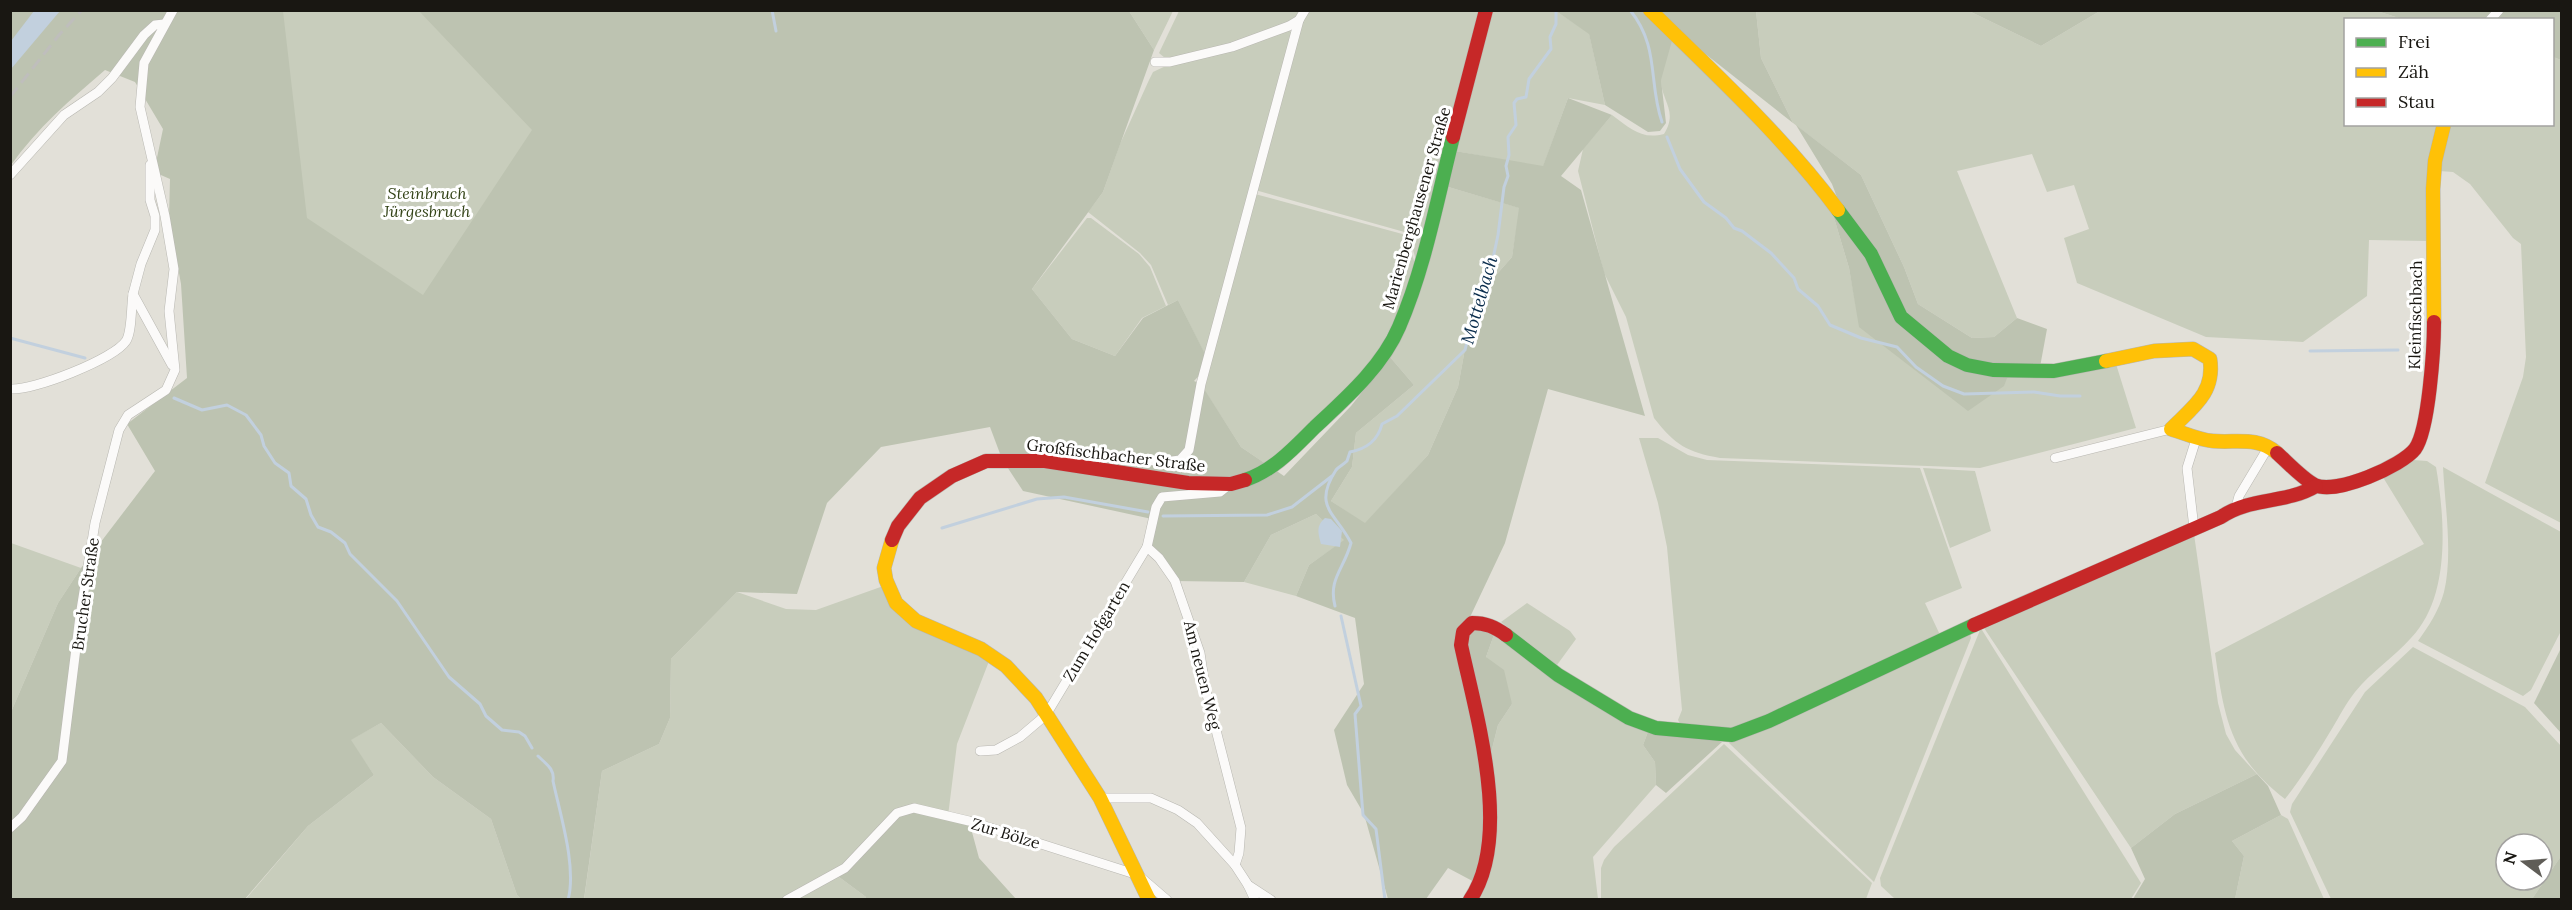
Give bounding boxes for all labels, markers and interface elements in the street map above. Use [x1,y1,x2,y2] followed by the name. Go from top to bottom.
[2344,18,2554,126] legend
[2398,30,2430,53] text: Frei
[2398,60,2429,83] text: Zäh
[2398,90,2435,113] text: Stau
[1378,104,1455,311] street label: Marienberghausener Straße
[382,183,471,221] park label: Steinbruch Jürgesbruch
[1456,253,1503,347] water label: Mottelbach
[2404,260,2426,370] street label: Kleinfischbach
[1025,434,1207,476] street label: Großfischbacher Straße
[67,536,103,652] street label: Brucher Straße
[1058,577,1134,685] street label: Zum Hofgarten
[1180,617,1227,733] street label: Am neuen Weg
[969,813,1043,853] street label: Zur Bölze
[2494,832,2554,892] north arrow
[2498,849,2521,867] text: N

